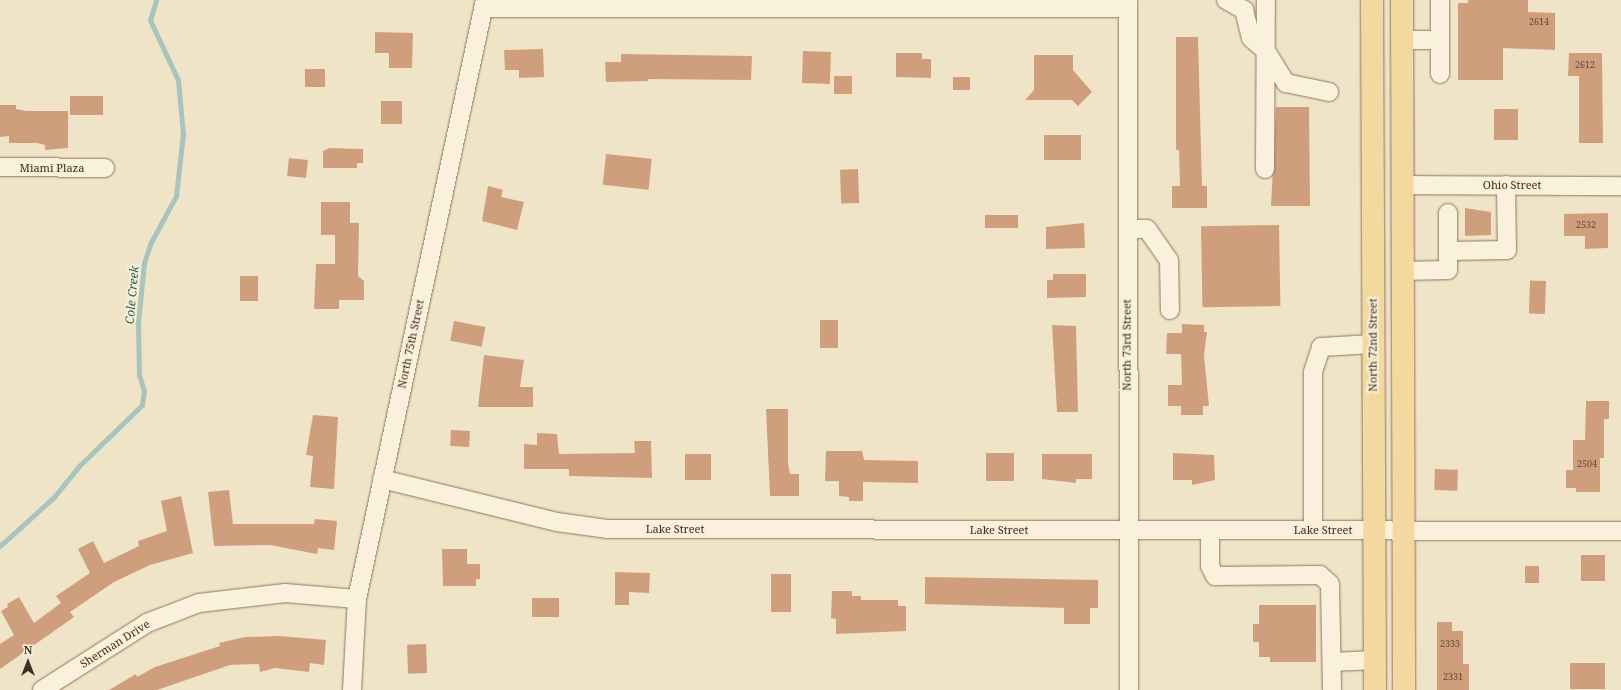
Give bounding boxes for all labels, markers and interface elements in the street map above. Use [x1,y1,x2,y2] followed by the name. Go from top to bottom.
[1529,17,1549,27] house number: 2614
[1575,60,1595,70] house number: 2612
[20,161,84,175] street label: Miami Plaza
[1483,178,1541,192] street label: Ohio Street
[1576,220,1596,230] house number: 2532
[122,265,142,325] water label: Cole Creek
[395,298,427,390] street label: North 75th Street
[1366,298,1380,392] street label: North 72nd Street
[1120,299,1134,391] street label: North 73rd Street
[1577,459,1597,469] house number: 2504
[646,522,704,536] street label: Lake Street
[970,523,1028,537] street label: Lake Street
[1294,523,1352,537] street label: Lake Street
[78,617,152,671] street label: Sherman Drive
[1440,639,1460,649] house number: 2333
[8,642,48,682] north arrow
[24,642,32,657] text: N
[1443,672,1463,682] house number: 2331

